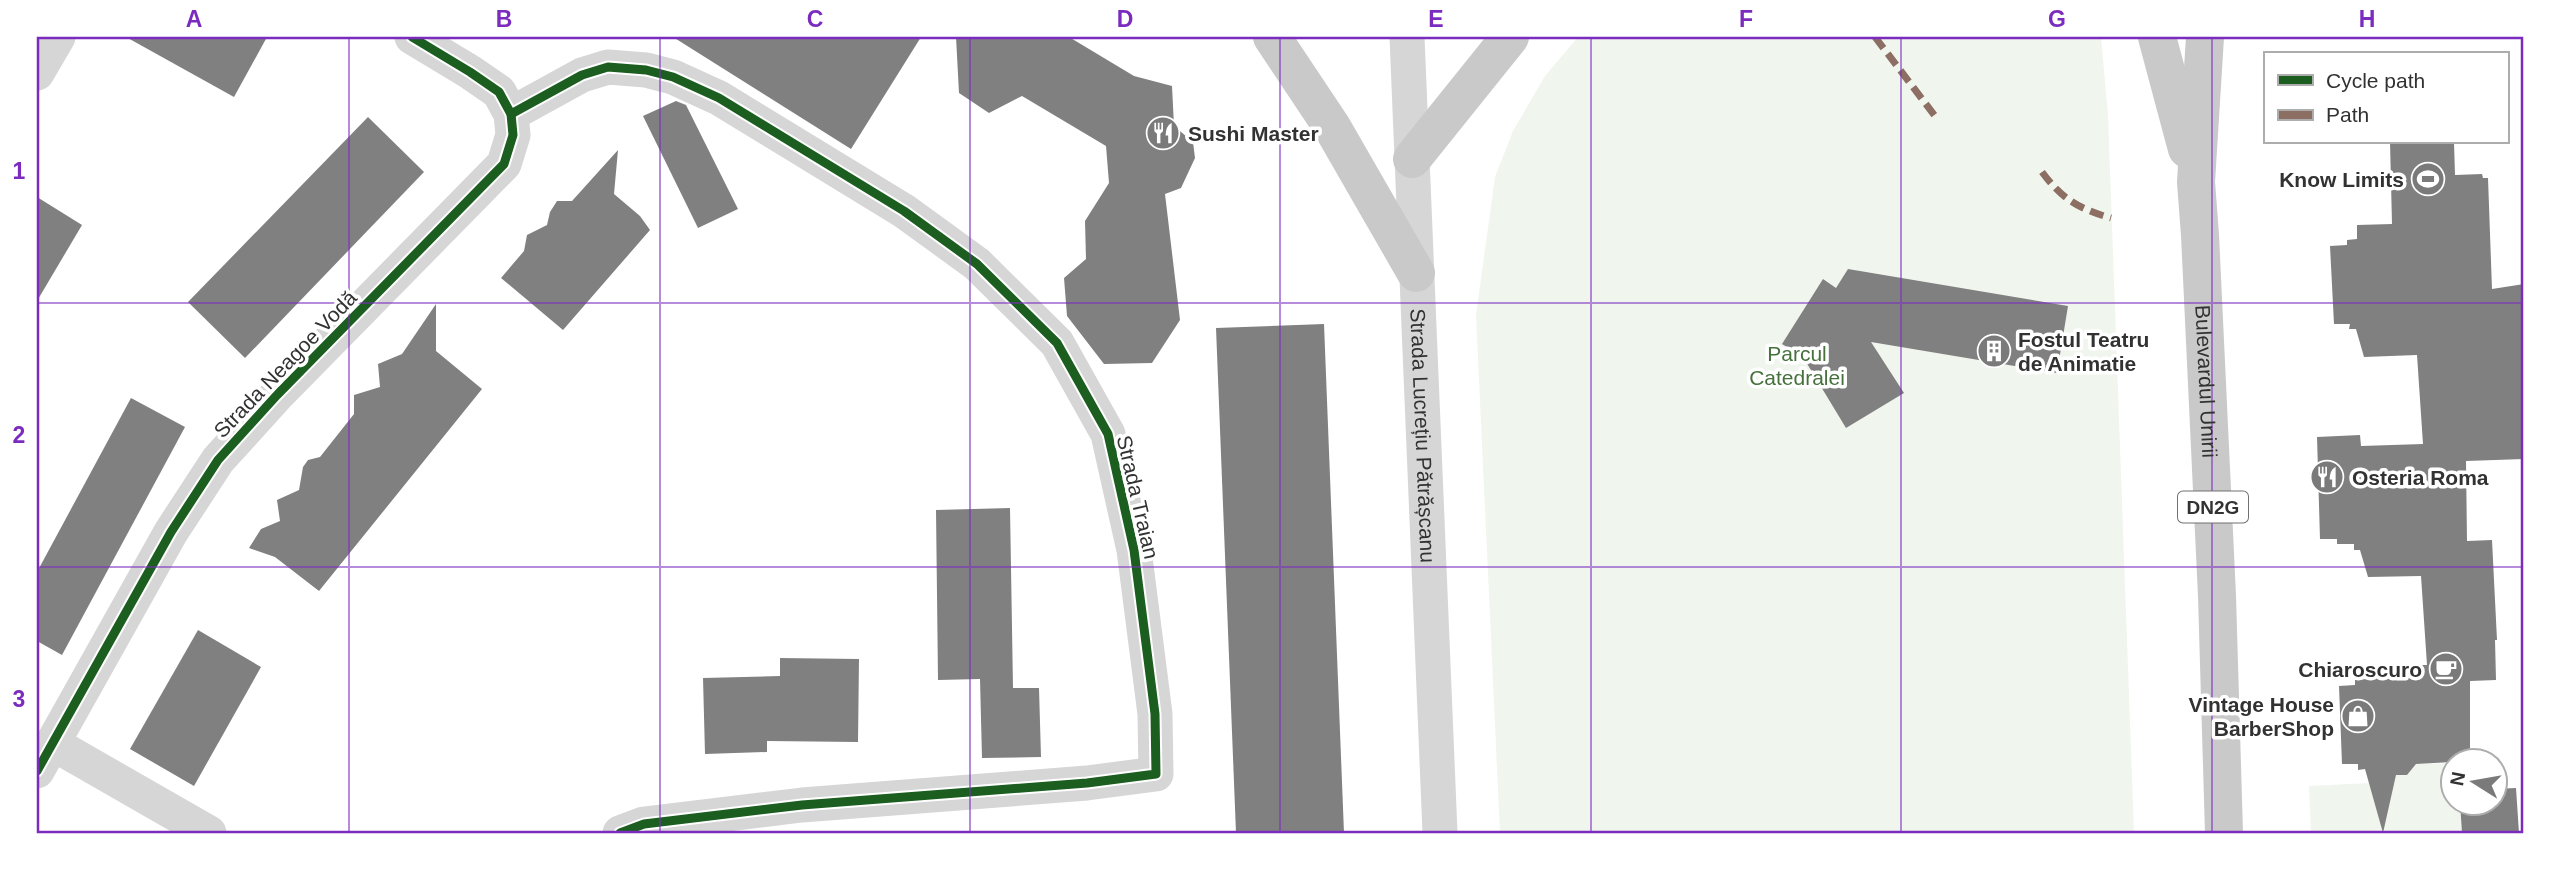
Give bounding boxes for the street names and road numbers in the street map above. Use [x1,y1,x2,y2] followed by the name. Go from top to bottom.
[209,286,361,442] street label: Strada Neagoe Vodă
[2192,304,2222,458] street label: Bulevardul Unirii
[1407,308,1440,563] street label: Strada Lucrețiu Pătrășcanu
[1113,433,1163,561] street label: Strada Traian
[2178,492,2248,522] road number: DN2G

